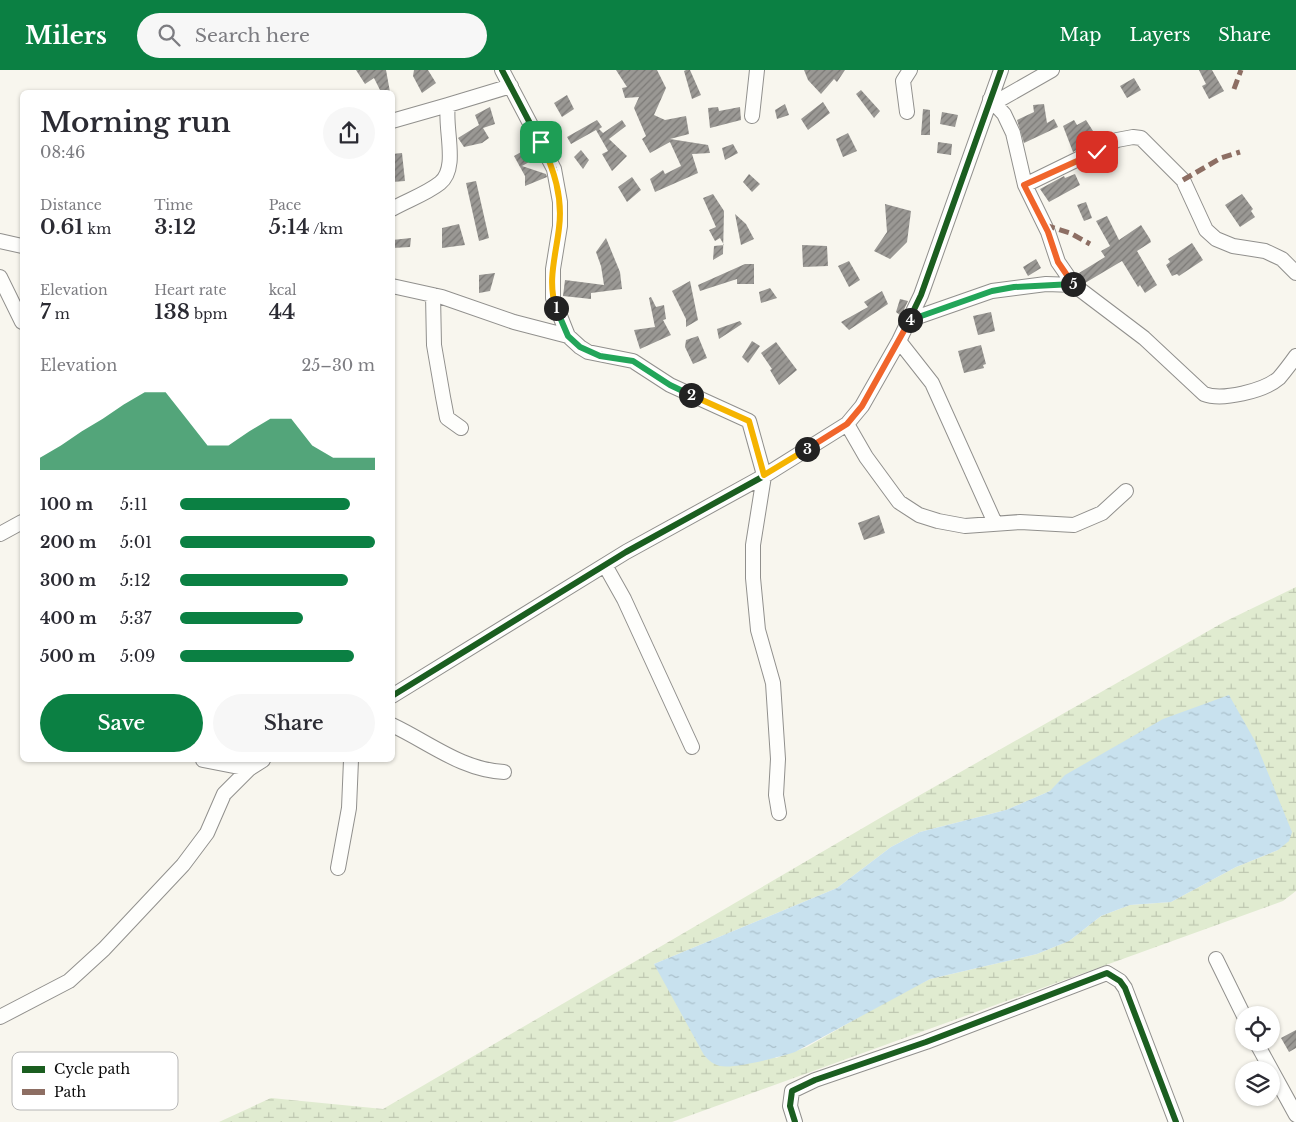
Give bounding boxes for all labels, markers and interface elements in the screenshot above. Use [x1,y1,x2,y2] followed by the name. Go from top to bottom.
[137,13,487,58] search box
[25,21,107,50] text: Milers
[155,21,183,49] icon: search
[195,24,310,47] text: Search here
[1060,24,1101,46] text: Map
[1129,24,1190,46] text: Layers
[1218,24,1271,46] text: Share
[40,105,231,140] text: Morning run
[323,107,375,159] button: share
[520,121,562,163] pin
[527,128,555,156] icon: arrive
[1076,131,1118,173] pin
[1083,138,1111,166] icon: check
[40,142,85,162] text: 08:46
[40,196,102,214] text: Distance
[154,196,193,214] text: Time
[269,196,301,214] text: Pace
[40,214,84,240] text: 0.61
[154,214,196,240] text: 3:12
[269,214,310,240] text: 5:14
[84,220,111,238] text: km
[310,220,343,238] text: /km
[1060,272,1086,296] pin: 5
[1069,275,1078,293] text: 5
[40,281,108,299] text: Elevation
[154,281,226,299] text: Heart rate
[269,281,297,299] text: kcal
[544,296,568,320] pin: 1
[40,299,51,325] text: 7
[154,299,190,325] text: 138
[269,299,296,325] text: 44
[553,299,560,317] text: 1
[51,305,70,323] text: m
[190,305,228,323] text: bpm
[898,308,922,332] pin: 4
[906,311,915,329] text: 4
[40,355,117,375] text: Elevation
[301,355,375,375] text: 25–30 m
[678,382,704,408] pin: 2
[687,386,696,404] text: 2
[794,436,820,462] pin: 3
[803,440,812,458] text: 3
[40,494,93,514] text: 100 m
[120,494,148,514] text: 5:11
[40,532,97,552] text: 200 m
[120,532,152,552] text: 5:01
[40,570,96,590] text: 300 m
[120,570,151,590] text: 5:12
[40,608,97,628] text: 400 m
[120,608,152,628] text: 5:37
[40,646,96,666] text: 500 m
[120,646,155,666] text: 5:09
[40,694,203,752] button: Save
[213,694,375,752] button: Share
[1235,1006,1280,1106] map controls
[1235,1006,1280,1051] button: locate
[12,1052,178,1110] legend
[54,1060,131,1078] text: Cycle path
[1235,1061,1280,1106] button: layers
[54,1083,86,1101] text: Path

